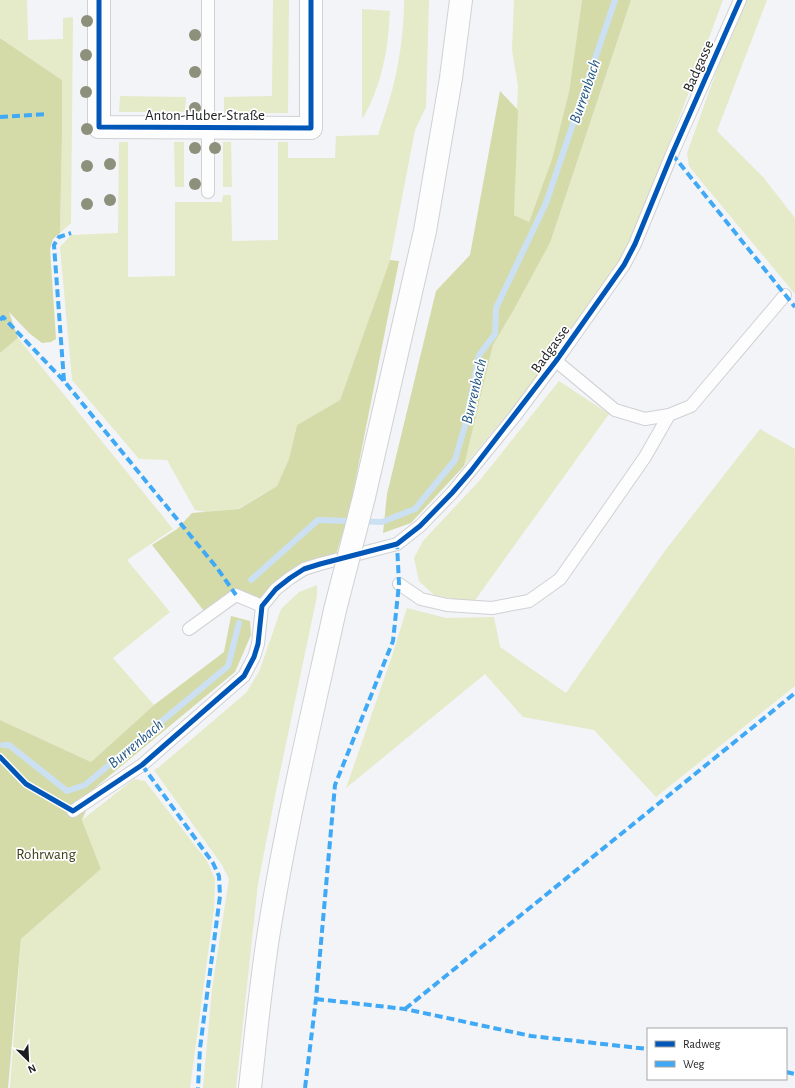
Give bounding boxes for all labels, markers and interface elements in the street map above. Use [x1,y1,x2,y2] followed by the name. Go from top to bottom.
[680,38,716,94] street label: Badgasse
[567,57,603,125] water label: Burrenbach
[145,108,265,123] street label: Anton-Huber-Straße
[528,323,573,376] street label: Badgasse
[459,357,489,425] water label: Burrenbach
[105,716,166,771] water label: Burrenbach
[16,847,76,862] park label: Rohrwang
[647,1028,787,1080] legend
[683,1038,720,1050] text: Radweg
[8,1040,48,1080] north arrow
[683,1058,705,1070] text: Weg
[26,1062,38,1075] text: N

